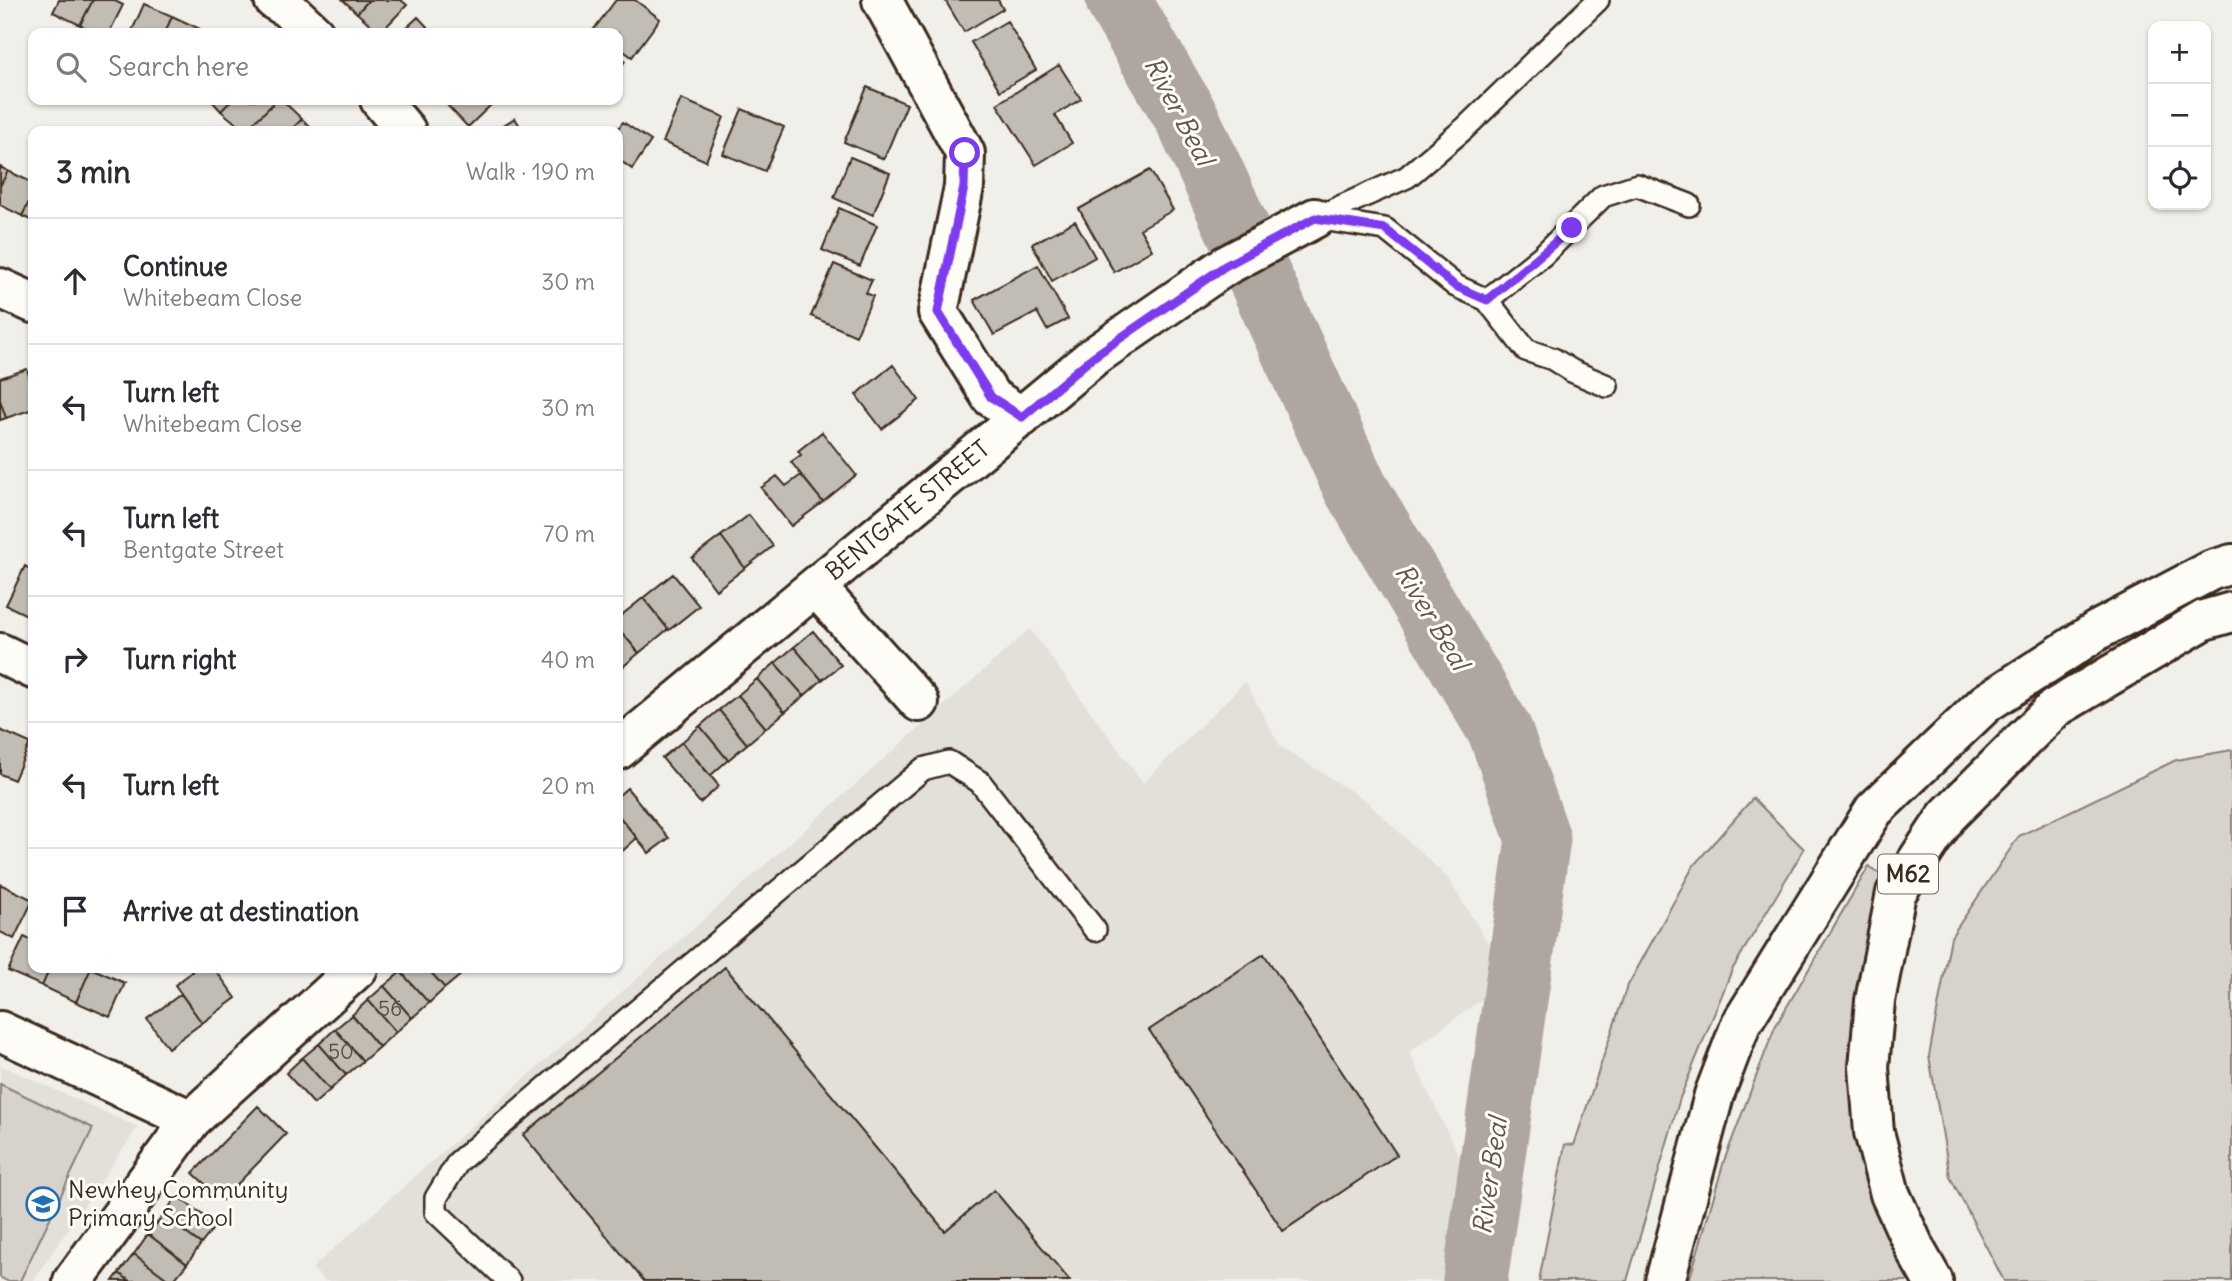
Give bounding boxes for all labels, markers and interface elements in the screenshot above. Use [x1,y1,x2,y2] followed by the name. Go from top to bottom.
[2148,21,2211,210] map controls
[2148,21,2211,84] button: +
[28,28,623,105] search box
[52,48,90,86] icon: search
[108,50,249,83] text: Search here
[1137,51,1223,173] water label: River Beal
[2148,84,2211,147] button: −
[949,137,980,168] route start
[2148,147,2211,210] button: locate
[56,153,131,191] text: 3 min
[466,157,595,186] text: Walk · 190 m
[1556,212,1587,243] route end
[123,250,228,283] text: Continue
[56,262,94,300] icon: ahead
[541,267,595,296] text: 30 m
[123,283,302,312] text: Whitebeam Close
[123,376,219,409] text: Turn left
[56,388,94,426] icon: left
[541,393,595,422] text: 30 m
[123,409,302,438] text: Whitebeam Close
[819,433,995,586] street label: BENTGATE STREET
[123,502,219,535] text: Turn left
[56,514,94,552] icon: left
[543,519,595,548] text: 70 m
[123,535,284,564] text: Bentgate Street
[1388,558,1478,678] water label: River Beal
[56,640,94,678] icon: right
[123,643,236,676] text: Turn right
[541,645,595,674] text: 40 m
[56,766,94,804] icon: left
[123,769,219,802] text: Turn left
[542,771,595,800] text: 20 m
[1878,854,1938,894] road number: M62
[56,892,94,930] icon: arrive
[123,895,359,928] text: Arrive at destination
[378,995,402,1022] house number: 56
[328,1038,354,1065] house number: 50
[1465,1112,1514,1236] water label: River Beal
[68,1174,288,1232] place label: Newhey Community Primary School
[24,1185,62,1223] school or university icon: Newhey Community Primary School

